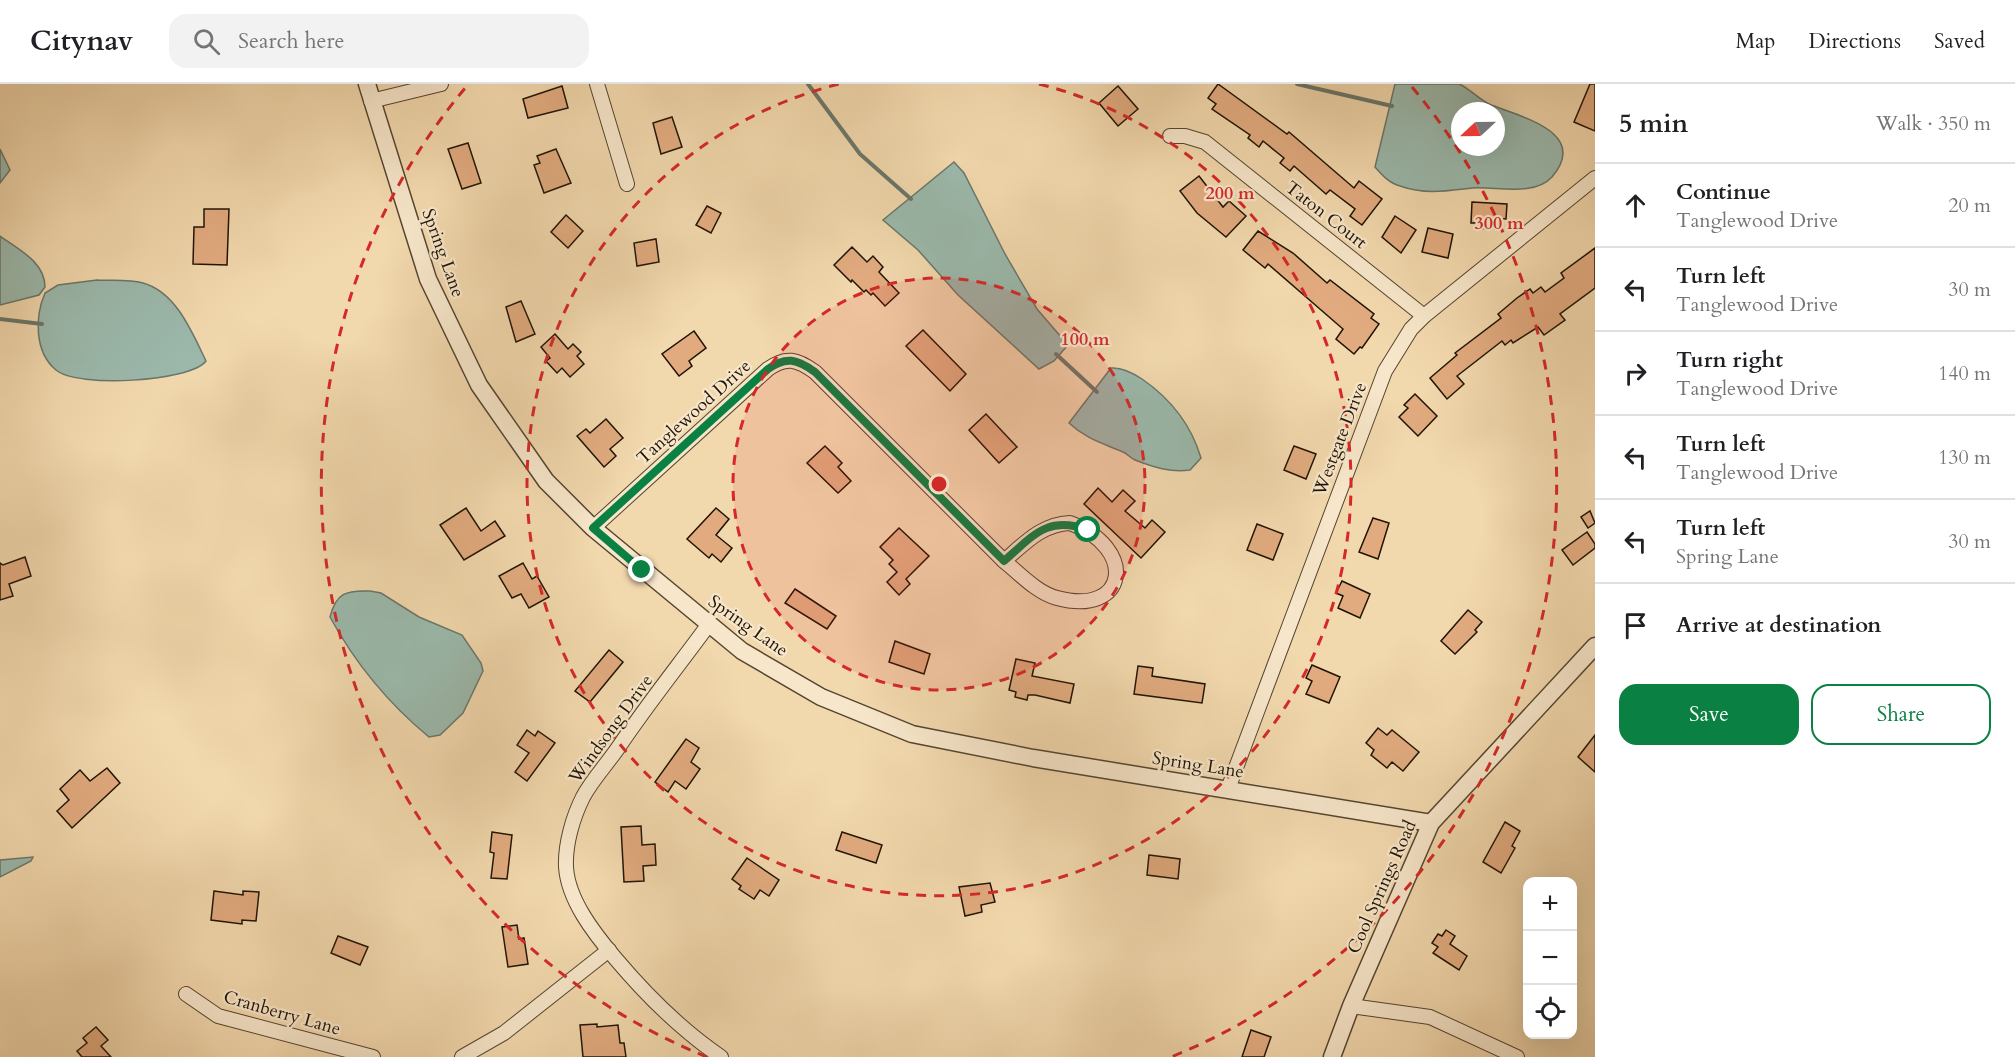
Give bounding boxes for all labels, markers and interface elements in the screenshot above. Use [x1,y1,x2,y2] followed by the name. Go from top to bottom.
[169,14,589,68] search box
[30,22,133,60] text: Citynav
[190,25,223,58] icon: search
[238,26,345,56] text: Search here
[1735,27,1775,56] text: Map
[1808,27,1901,56] text: Directions
[1934,27,1985,56] text: Saved
[1451,102,1505,156] north arrow
[1619,106,1688,141] text: 5 min
[1876,110,1991,137] text: Walk · 350 m
[1280,175,1372,255] street label: Taton Court
[1676,177,1771,207] text: Continue
[1205,181,1255,206] text: 200 m
[1619,189,1652,222] icon: ahead
[1948,192,1991,219] text: 20 m
[415,205,471,301] street label: Spring Lane
[1676,207,1838,234] text: Tanglewood Drive
[1474,211,1524,236] text: 300 m
[1676,261,1765,291] text: Turn left
[1619,273,1652,306] icon: left
[1948,276,1991,303] text: 30 m
[1676,291,1838,318] text: Tanglewood Drive
[1060,327,1110,352] text: 100 m
[1676,345,1783,375] text: Turn right
[631,354,757,470] street label: Tanglewood Drive
[1619,357,1652,390] icon: right
[1938,360,1991,387] text: 140 m
[1676,375,1838,402] text: Tanglewood Drive
[1306,379,1373,500] street label: Westgate Drive
[1676,429,1765,459] text: Turn left
[1619,441,1652,474] icon: left
[1938,444,1991,471] text: 130 m
[1676,459,1838,486] text: Tanglewood Drive
[929,474,949,494] centre of rings
[1676,513,1765,543] text: Turn left
[1074,516,1100,542] route start
[1619,525,1652,558] icon: left
[1948,528,1991,555] text: 30 m
[1676,543,1779,570] text: Spring Lane
[628,556,654,582] route end
[703,589,793,663] street label: Spring Lane
[1619,609,1652,642] icon: arrive
[1676,610,1881,640] text: Arrive at destination
[562,669,659,789] street label: Windsong Drive
[1619,684,1799,745] button: Save
[1811,684,1991,745] button: Share
[1150,745,1246,785] street label: Spring Lane
[1341,816,1423,958] street label: Cool Springs Road
[1523,877,1577,1039] map controls
[1523,877,1577,931] button: +
[1523,931,1577,985] button: −
[221,984,343,1042] street label: Cranberry Lane
[1523,985,1577,1039] button: locate

